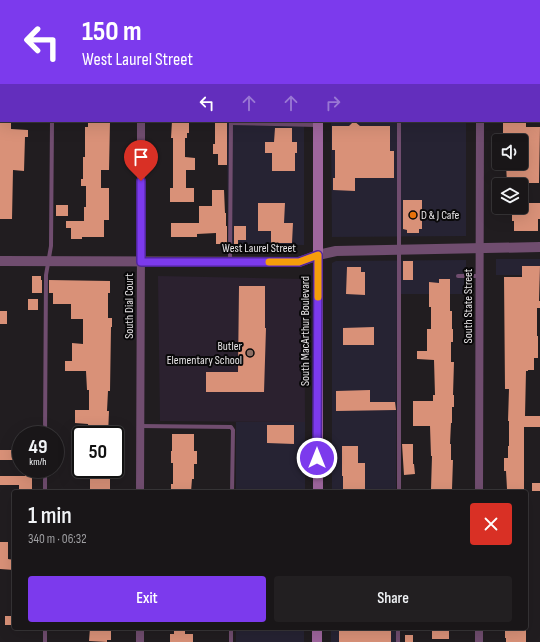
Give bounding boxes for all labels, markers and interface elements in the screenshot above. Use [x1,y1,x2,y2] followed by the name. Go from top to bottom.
[82,15,142,48] text: 150 m
[16,16,68,68] icon: left
[82,49,193,70] text: West Laurel Street
[196,92,218,114] icon: left
[238,92,260,114] icon: ahead
[280,92,302,114] icon: ahead
[322,92,344,114] icon: right
[492,134,528,214] map controls
[492,134,528,170] button: sound
[124,140,158,181] pin
[130,146,152,168] icon: arrive
[492,178,528,214] button: layers
[421,208,460,223] place label: D & J Cafe
[408,210,418,220] marker: D & J Cafe
[222,241,296,256] street label: West Laurel Street
[461,268,476,343] street label: South State Street
[122,273,137,339] street label: South Dial Court
[298,276,313,386] street label: South MacArthur Boulevard
[167,339,243,368] place label: Butler Elementary School
[245,348,255,358] marker: Butler Elementary School
[72,426,124,478] speed limit sign: 50
[29,435,47,459] text: 49
[296,437,338,479] position arrow
[29,456,47,468] text: km/h
[28,501,72,530] text: 1 min
[470,503,512,545] button: close
[28,531,87,547] text: 340 m · 06:32
[28,576,266,622] button: Exit
[274,576,512,622] button: Share

